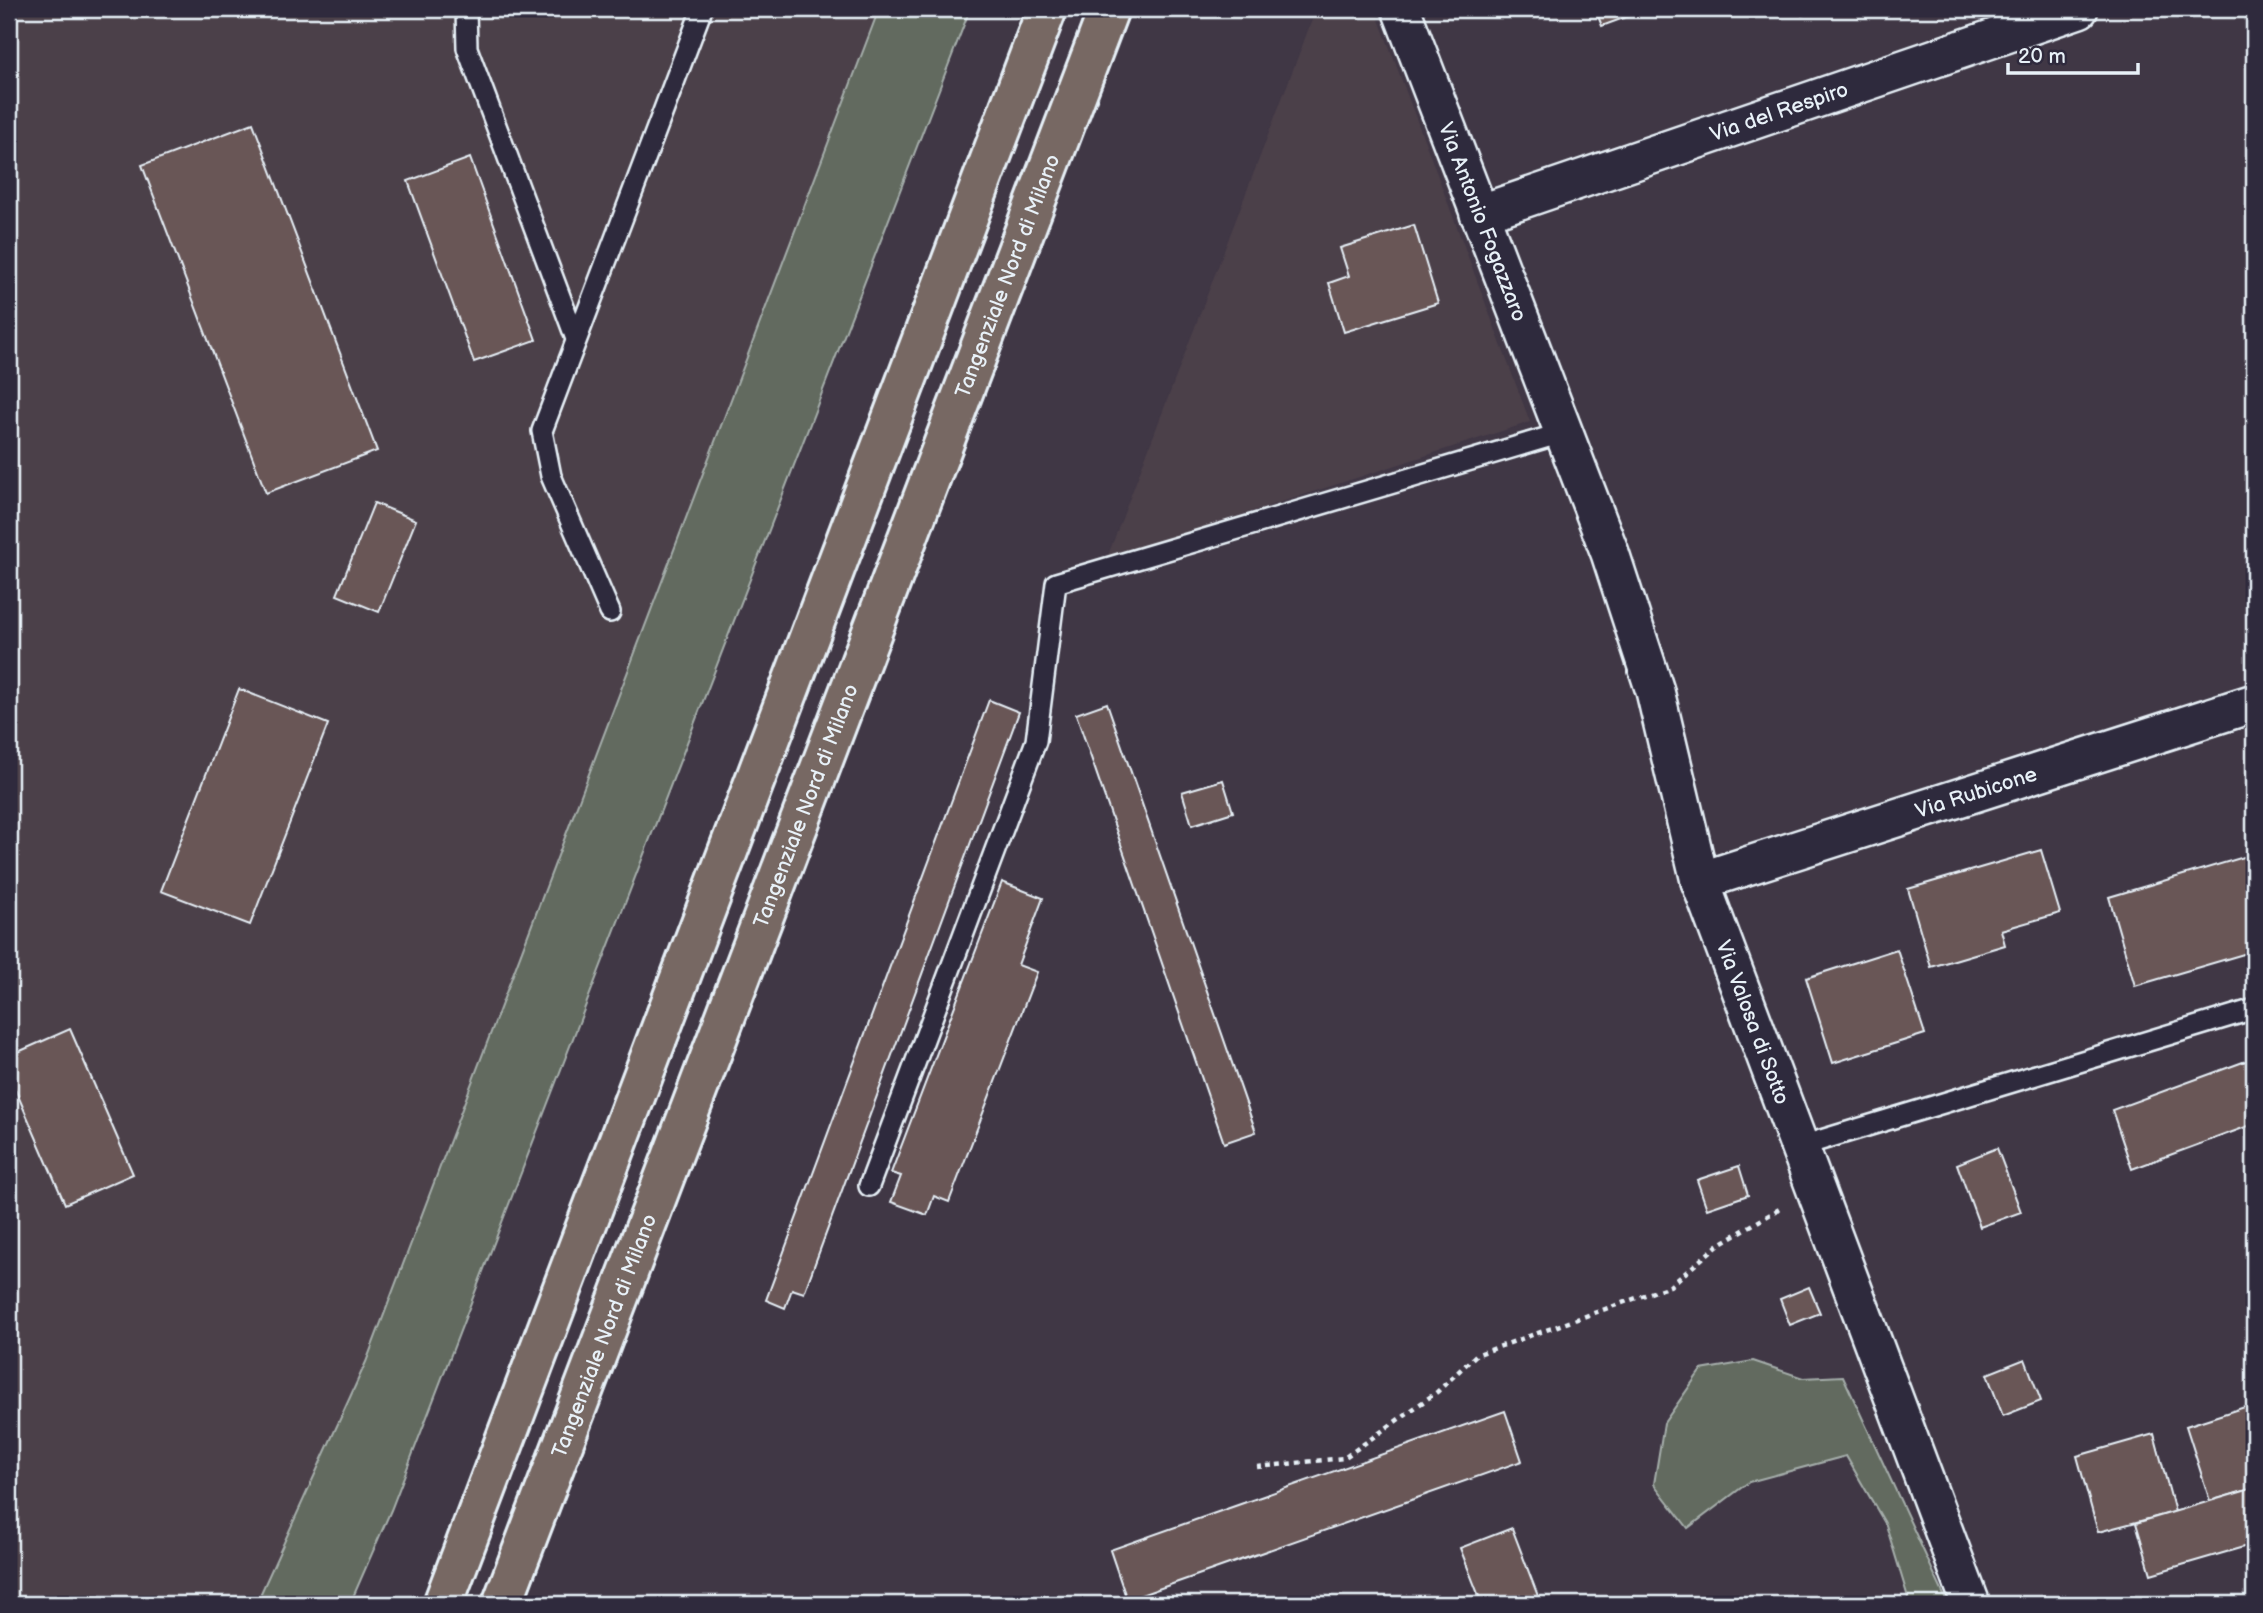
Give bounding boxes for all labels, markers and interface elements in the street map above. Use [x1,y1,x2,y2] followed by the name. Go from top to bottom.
[2008,32,2137,76] scale bar
[2018,44,2066,69] text: 20 m
[1707,77,1852,147] street label: Via del Respiro
[1433,119,1532,325] street label: Via Antonio Fogazzaro
[950,151,1066,401] street label: Tangenziale Nord di Milano
[749,681,864,931] street label: Tangenziale Nord di Milano
[1912,762,2040,824] street label: Via Rubicone
[1710,937,1795,1108] street label: Via Valosa di Sotto
[547,1211,662,1461] street label: Tangenziale Nord di Milano

